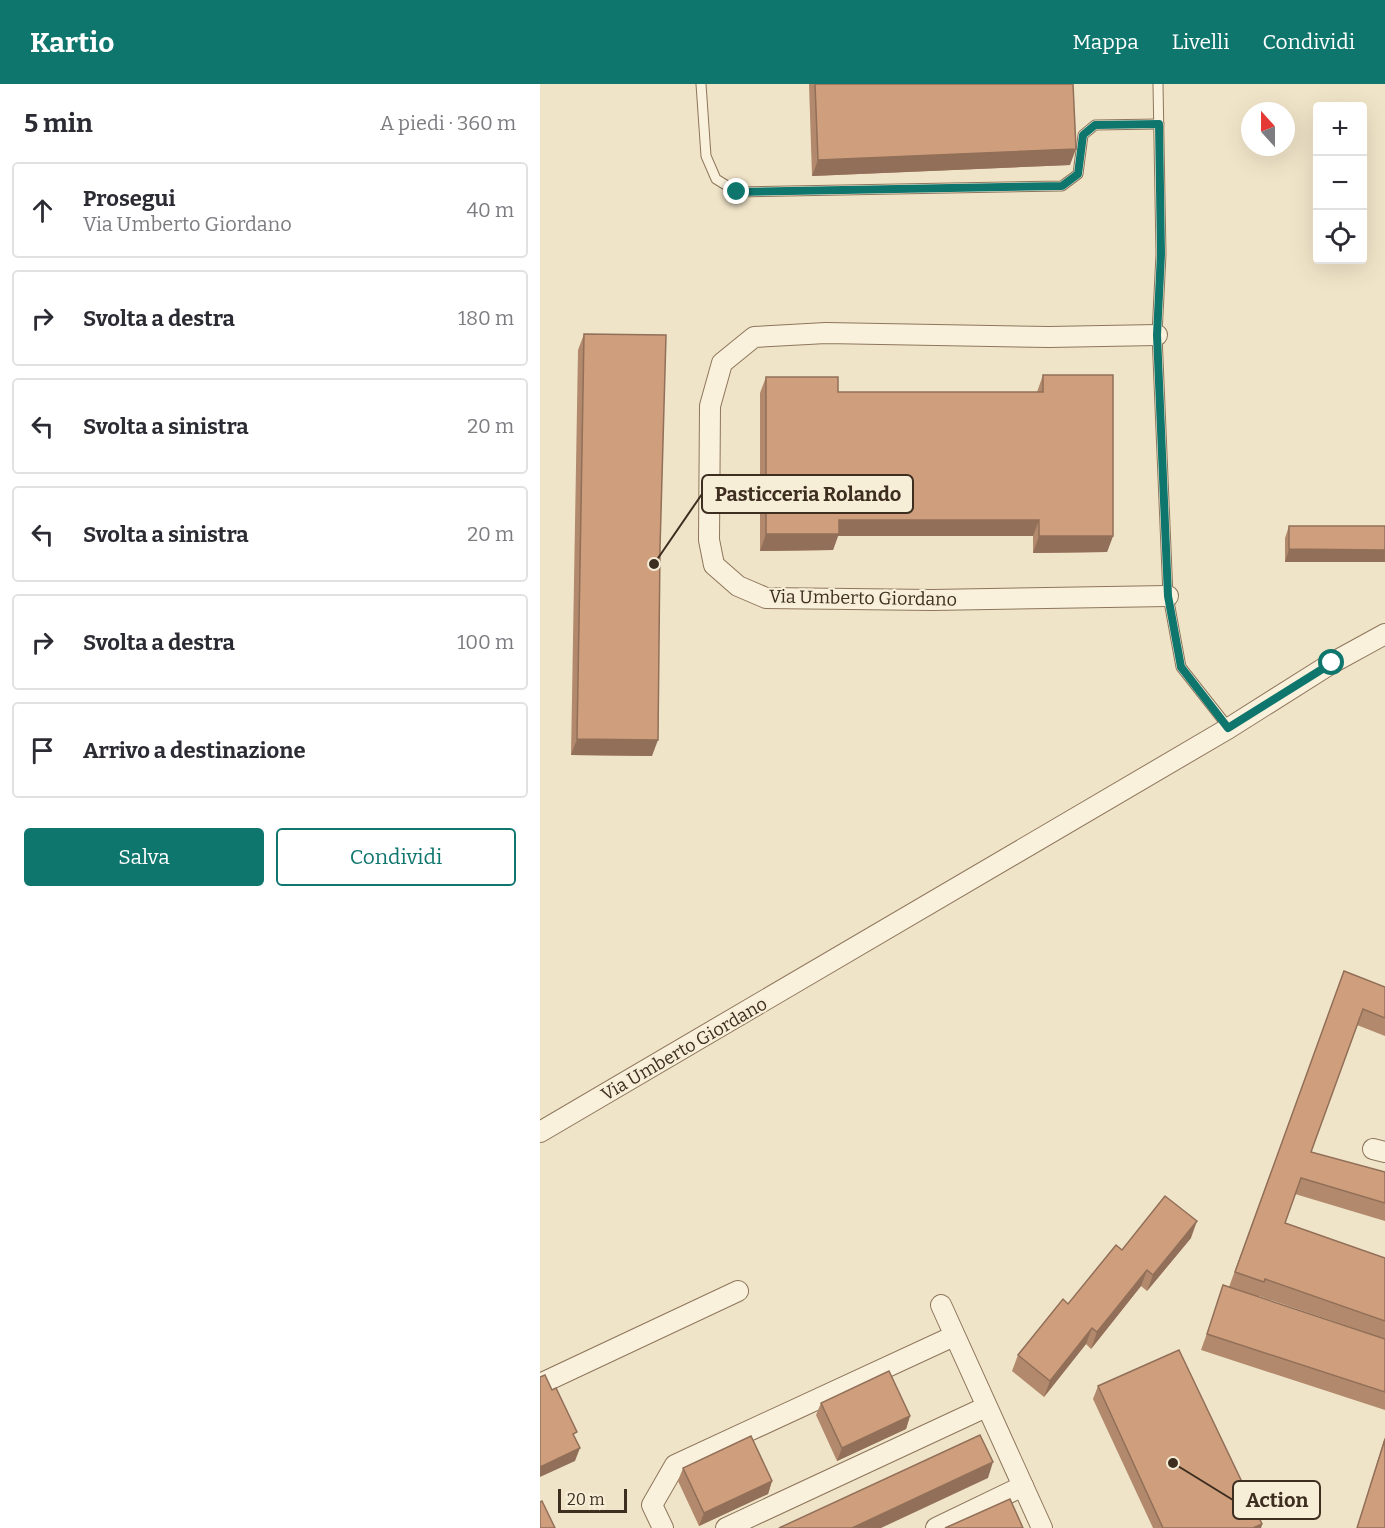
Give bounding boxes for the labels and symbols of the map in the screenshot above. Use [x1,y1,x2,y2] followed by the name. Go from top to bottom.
[1241,102,1295,156] north arrow
[723,178,749,204] route end
[702,475,913,513] callout: Pasticceria Rolando
[715,482,901,506] text: Pasticceria Rolando
[769,585,957,611] street label: Via Umberto Giordano
[1318,649,1344,675] route start
[597,992,771,1106] street label: Via Umberto Giordano
[1233,1481,1320,1519] callout: Action
[558,1486,627,1514] scale bar
[1246,1488,1308,1512] text: Action

